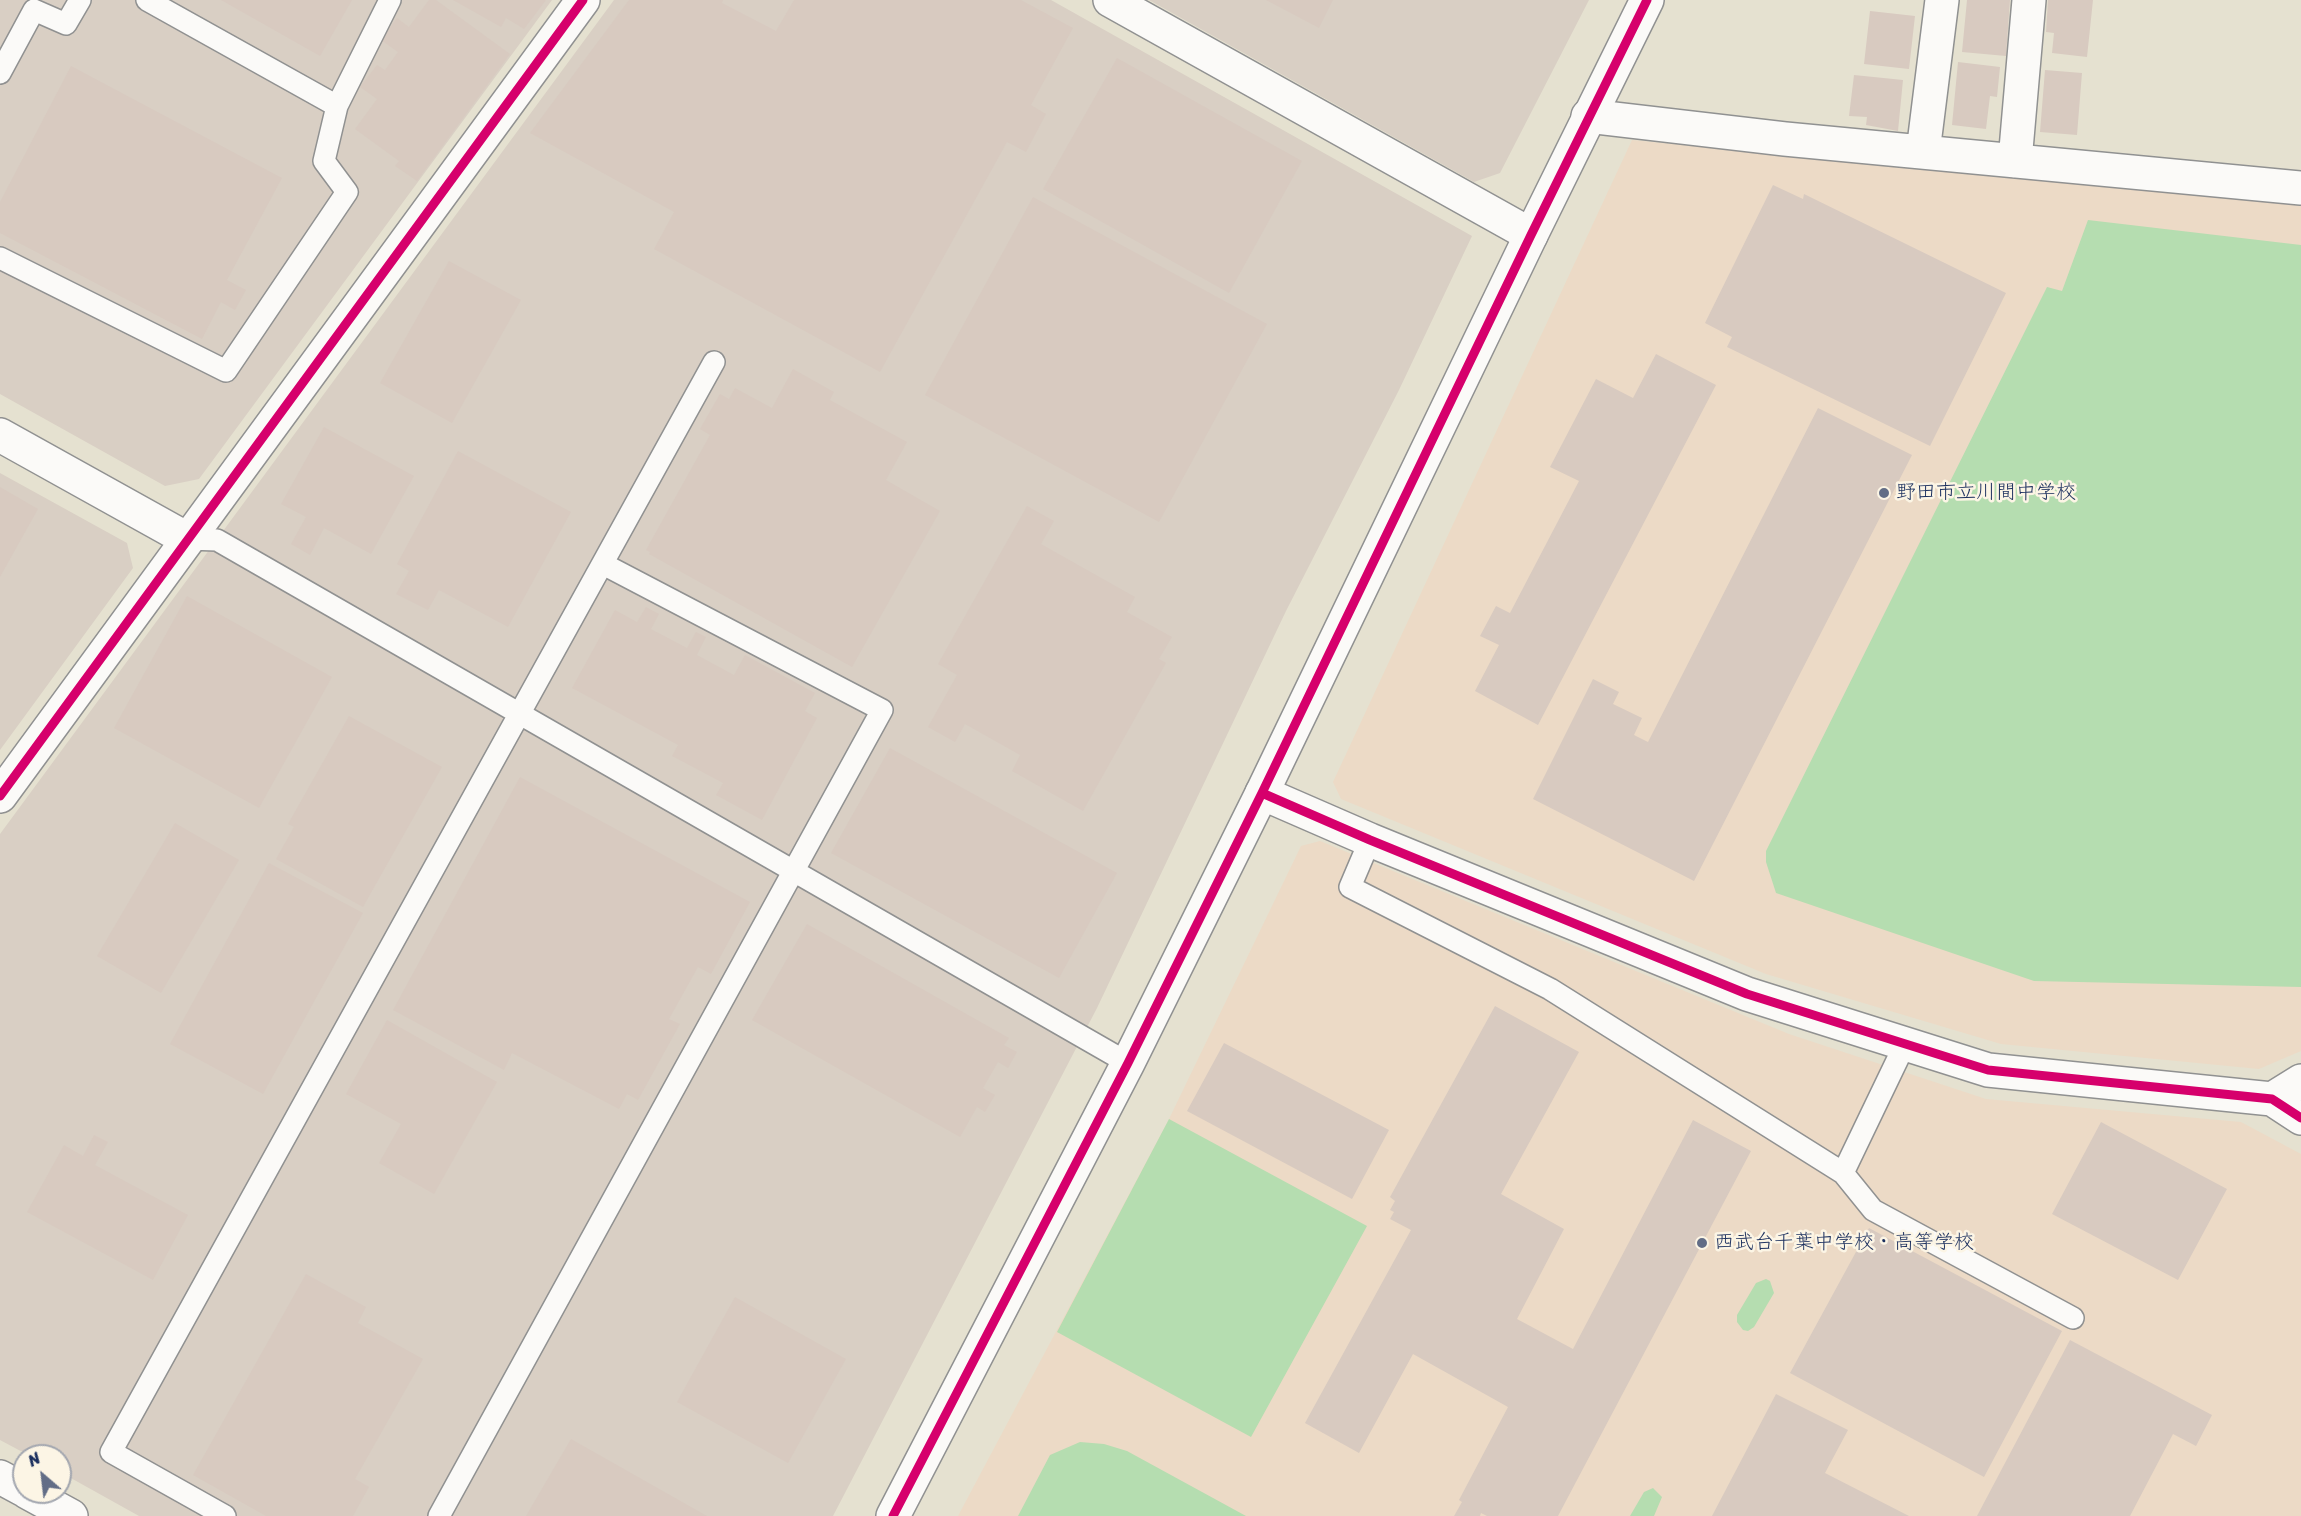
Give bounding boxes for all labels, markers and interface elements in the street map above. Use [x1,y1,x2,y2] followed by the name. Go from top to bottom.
[1896,481,2076,505] place label: 野田市立川間中学校
[1877,486,1891,500] marker: 野田市立川間中学校
[1714,1231,1974,1255] place label: 西武台千葉中学校・高等学校
[1695,1236,1709,1250] marker: 西武台千葉中学校・高等学校
[12,1444,72,1504] north arrow
[23,1444,46,1475] text: N

